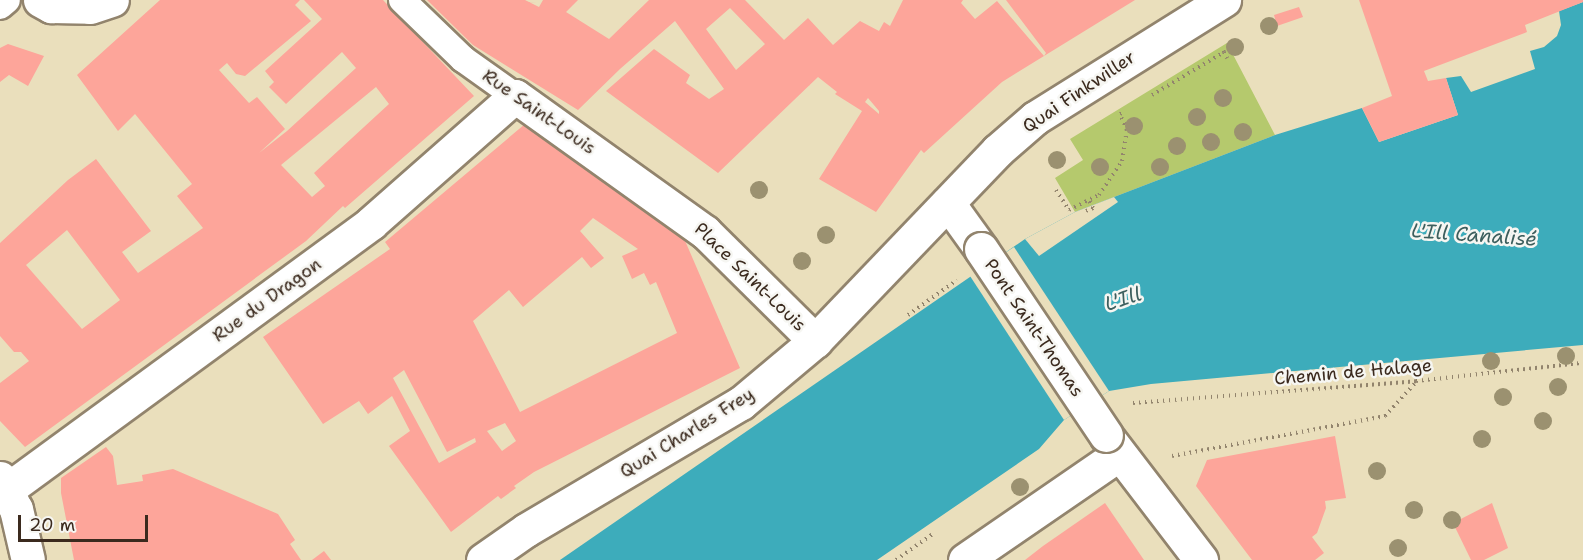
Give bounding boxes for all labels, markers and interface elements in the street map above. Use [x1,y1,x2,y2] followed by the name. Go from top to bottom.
[1019,46,1139,138] street label: Quai Finkwiller
[478,65,600,159] street label: Rue Saint-Louis
[690,218,810,336] street label: Place Saint-Louis
[1410,219,1538,251] water label: L'Ill Canalisé
[208,253,326,347] street label: Rue du Dragon
[980,255,1088,401] street label: Pont Saint-Thomas
[1102,282,1144,316] water label: L'Ill
[1273,354,1433,390] street label: Chemin de Halage
[616,383,758,483] street label: Quai Charles Frey
[21,503,152,541] scale bar
[29,513,75,537] text: 20 m

